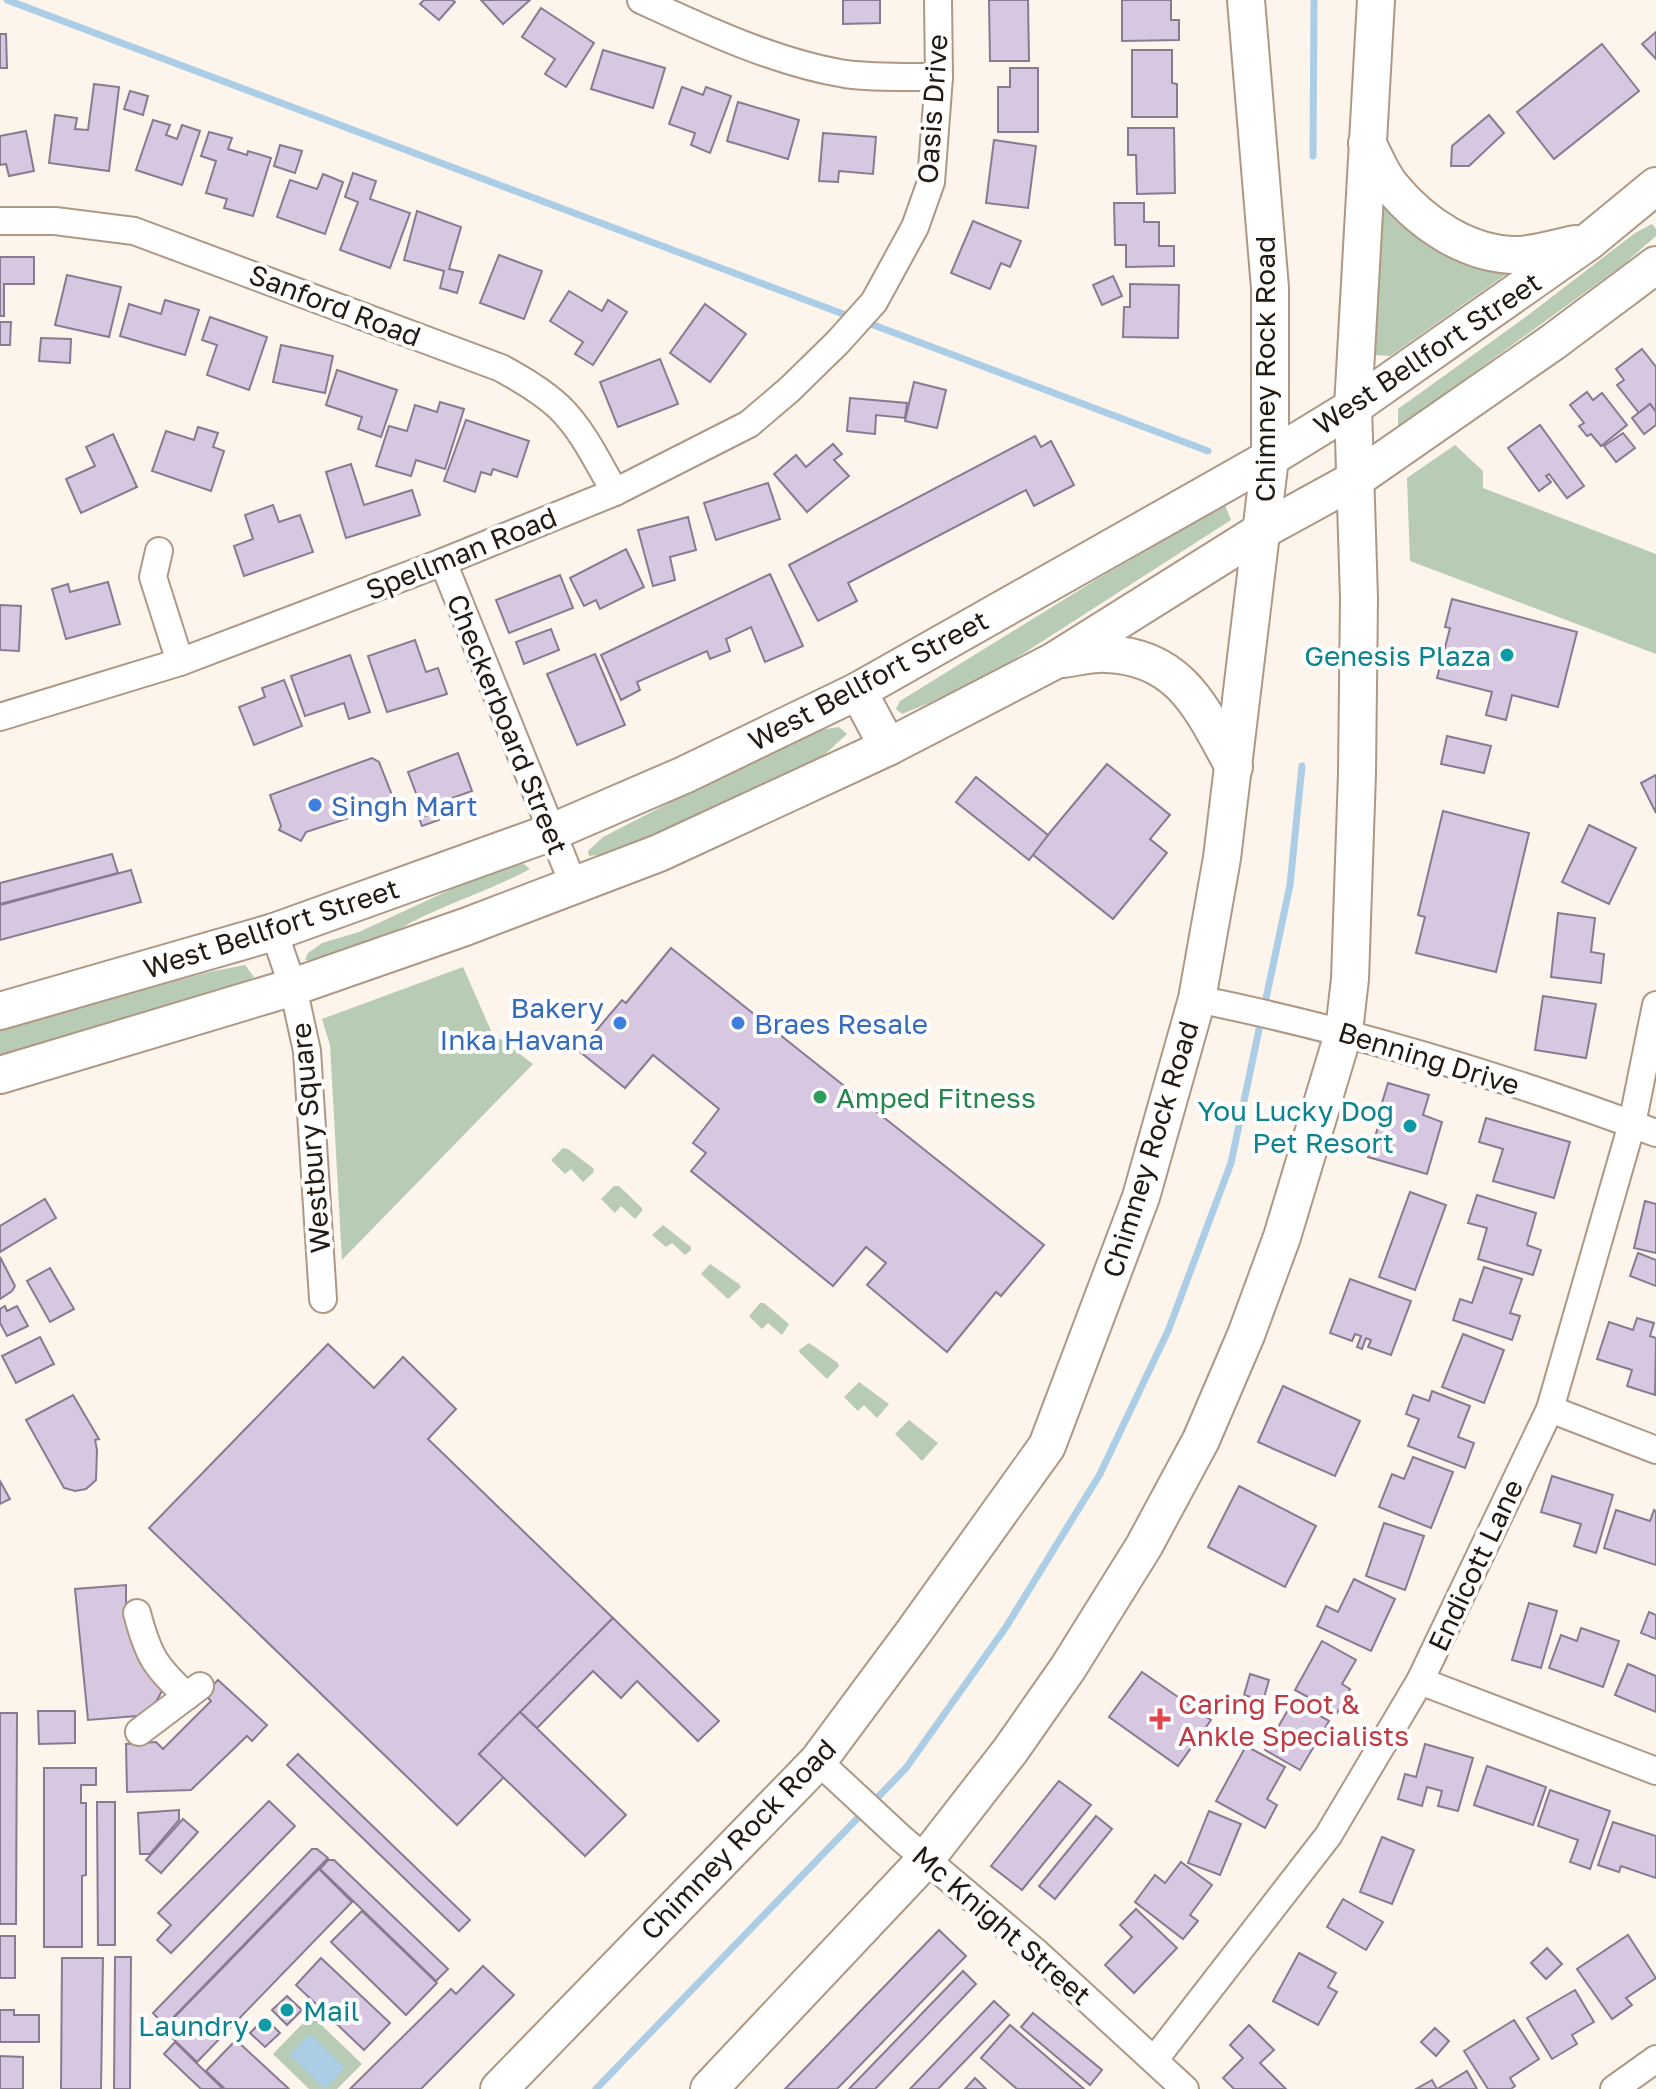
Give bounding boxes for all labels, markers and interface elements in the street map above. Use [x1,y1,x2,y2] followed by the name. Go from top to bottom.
[910,33,954,185] street label: Oasis Drive
[1248,236,1281,502] street label: Chimney Rock Road
[245,257,425,353] street label: Sanford Road
[1307,265,1547,441] street label: West Bellfort Street
[361,500,561,606] street label: Spellman Road
[441,589,575,859] street label: Checkerboard Street
[743,603,993,757] street label: West Bellfort Street
[1304,639,1491,672] place label: Genesis Plaza
[1498,646,1516,664] marker: Genesis Plaza
[331,789,478,822] place label: Singh Mart
[306,796,324,814] marker: Singh Mart
[139,871,403,985] street label: West Bellfort Street
[439,991,604,1056] place label: Bakery Inka Havana
[754,1007,928,1040] place label: Braes Resale
[611,1014,629,1032] marker: Bakery Inka Havana
[729,1014,747,1032] marker: Braes Resale
[1334,1015,1524,1101] street label: Benning Drive
[1095,1017,1205,1281] street label: Chimney Rock Road
[283,1021,337,1255] street label: Westbury Square
[836,1081,1036,1114] place label: Amped Fitness
[811,1088,829,1106] marker: Amped Fitness
[1198,1094,1394,1159] place label: You Lucky Dog Pet Resort
[1401,1117,1419,1135] marker: You Lucky Dog Pet Resort
[1421,1474,1529,1656] street label: Endicott Lane
[1178,1687,1409,1752] place label: Caring Foot & Ankle Specialists
[1149,1708,1171,1730] marker: Caring Foot & Ankle Specialists
[634,1732,842,1946] street label: Chimney Rock Road
[906,1839,1098,2011] street label: Mc Knight Street
[303,1994,359,2027] place label: Mail
[278,2001,296,2019] marker: Mail
[138,2009,249,2042] place label: Laundry
[256,2016,274,2034] marker: Laundry

